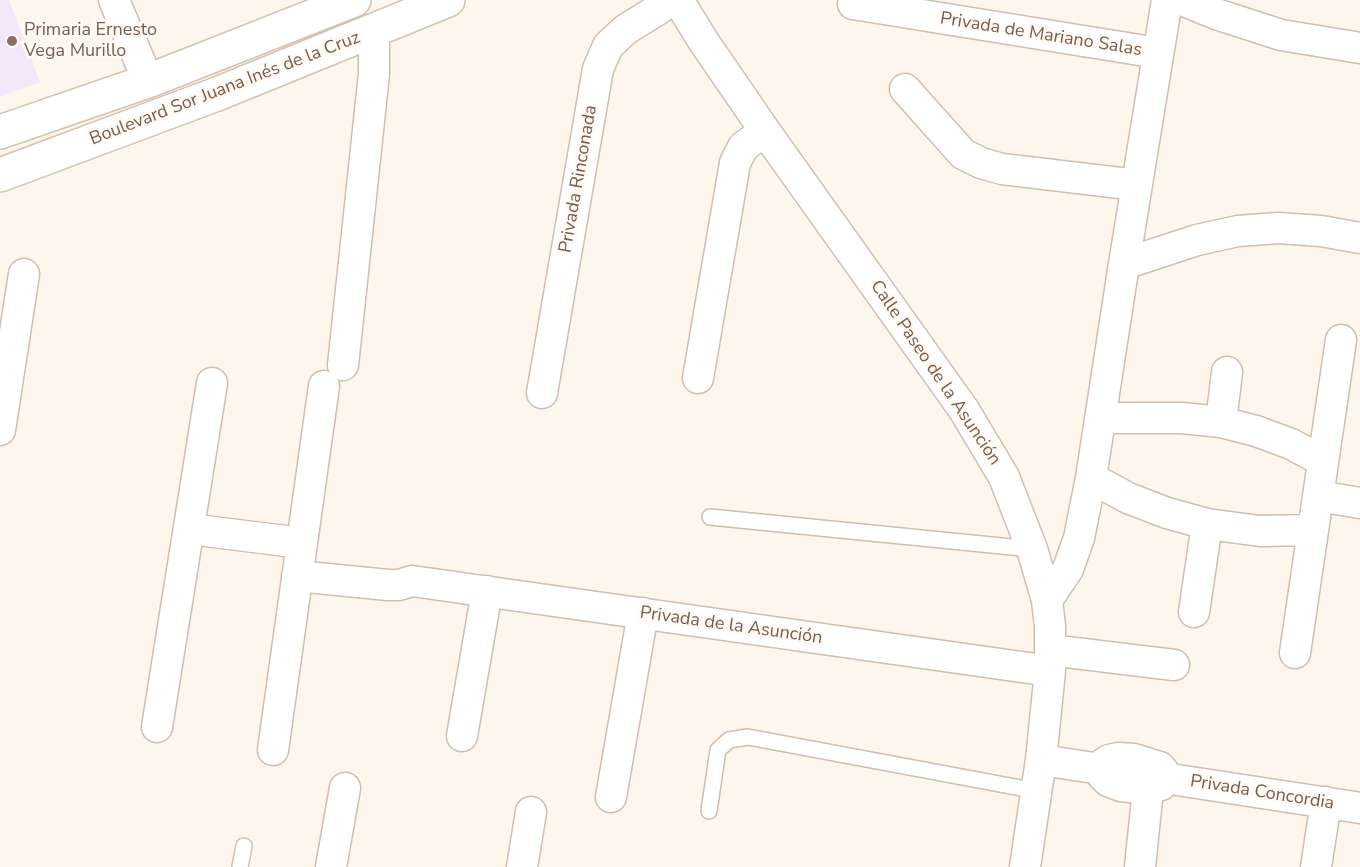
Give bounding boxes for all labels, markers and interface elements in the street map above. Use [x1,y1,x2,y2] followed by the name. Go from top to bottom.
[939,8,1143,62] street label: Privada de Mariano Salas
[24,20,157,63] place label: Primaria Ernesto Vega Murillo
[87,27,363,151] street label: Boulevard Sor Juana Inés de la Cruz
[5,34,19,48] marker: Primaria Ernesto Vega Murillo
[555,103,603,255] street label: Privada Rinconada
[865,276,1005,470] street label: Calle Paseo de la Asunción
[638,602,824,650] street label: Privada de la Asunción
[1188,771,1336,815] street label: Privada Concordia

